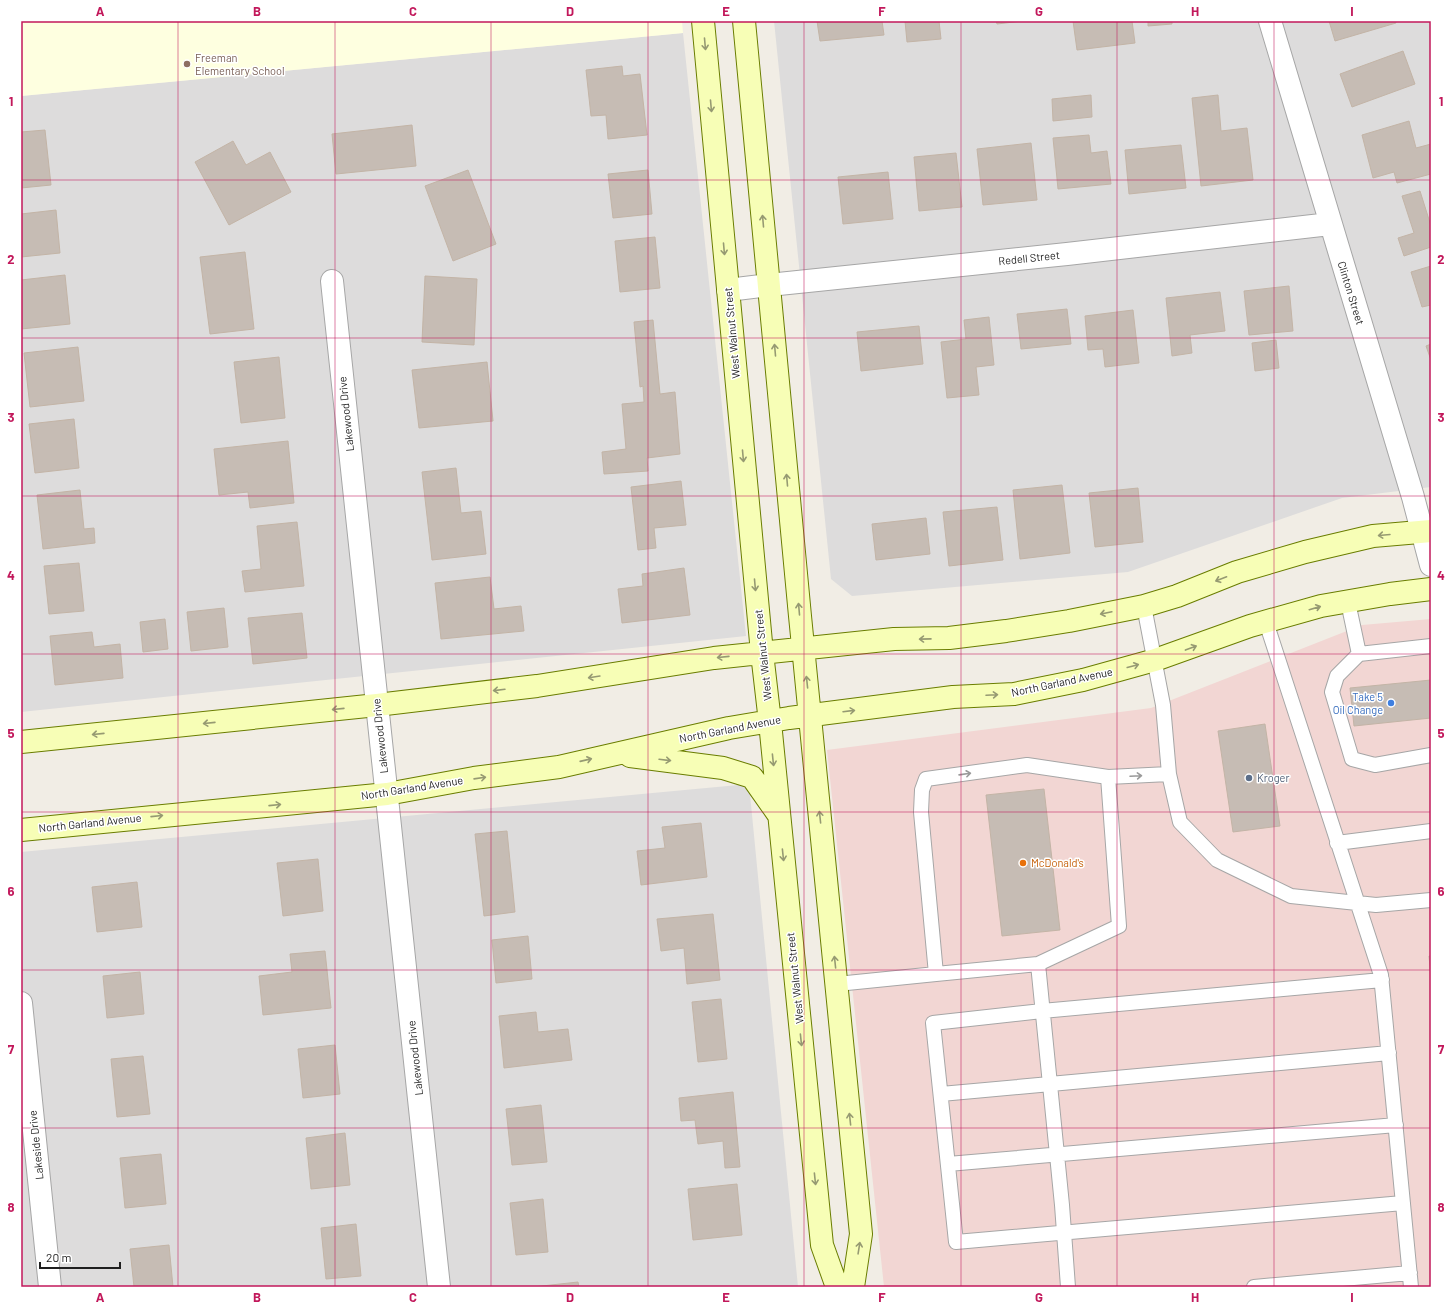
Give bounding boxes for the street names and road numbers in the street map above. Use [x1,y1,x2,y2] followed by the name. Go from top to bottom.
[998,248,1060,267] street label: Redell Street
[1336,259,1367,326] street label: Clinton Street
[721,287,742,379] street label: West Walnut Street
[335,376,356,452] street label: Lakewood Drive
[751,609,774,701] street label: West Walnut Street
[1010,664,1114,699] street label: North Garland Avenue
[369,698,390,774] street label: Lakewood Drive
[678,712,782,745] street label: North Garland Avenue
[360,773,464,802] street label: North Garland Avenue
[38,811,142,834] street label: North Garland Avenue
[783,932,806,1024] street label: West Walnut Street
[404,1020,425,1096] street label: Lakewood Drive
[25,1110,46,1180] street label: Lakeside Drive

